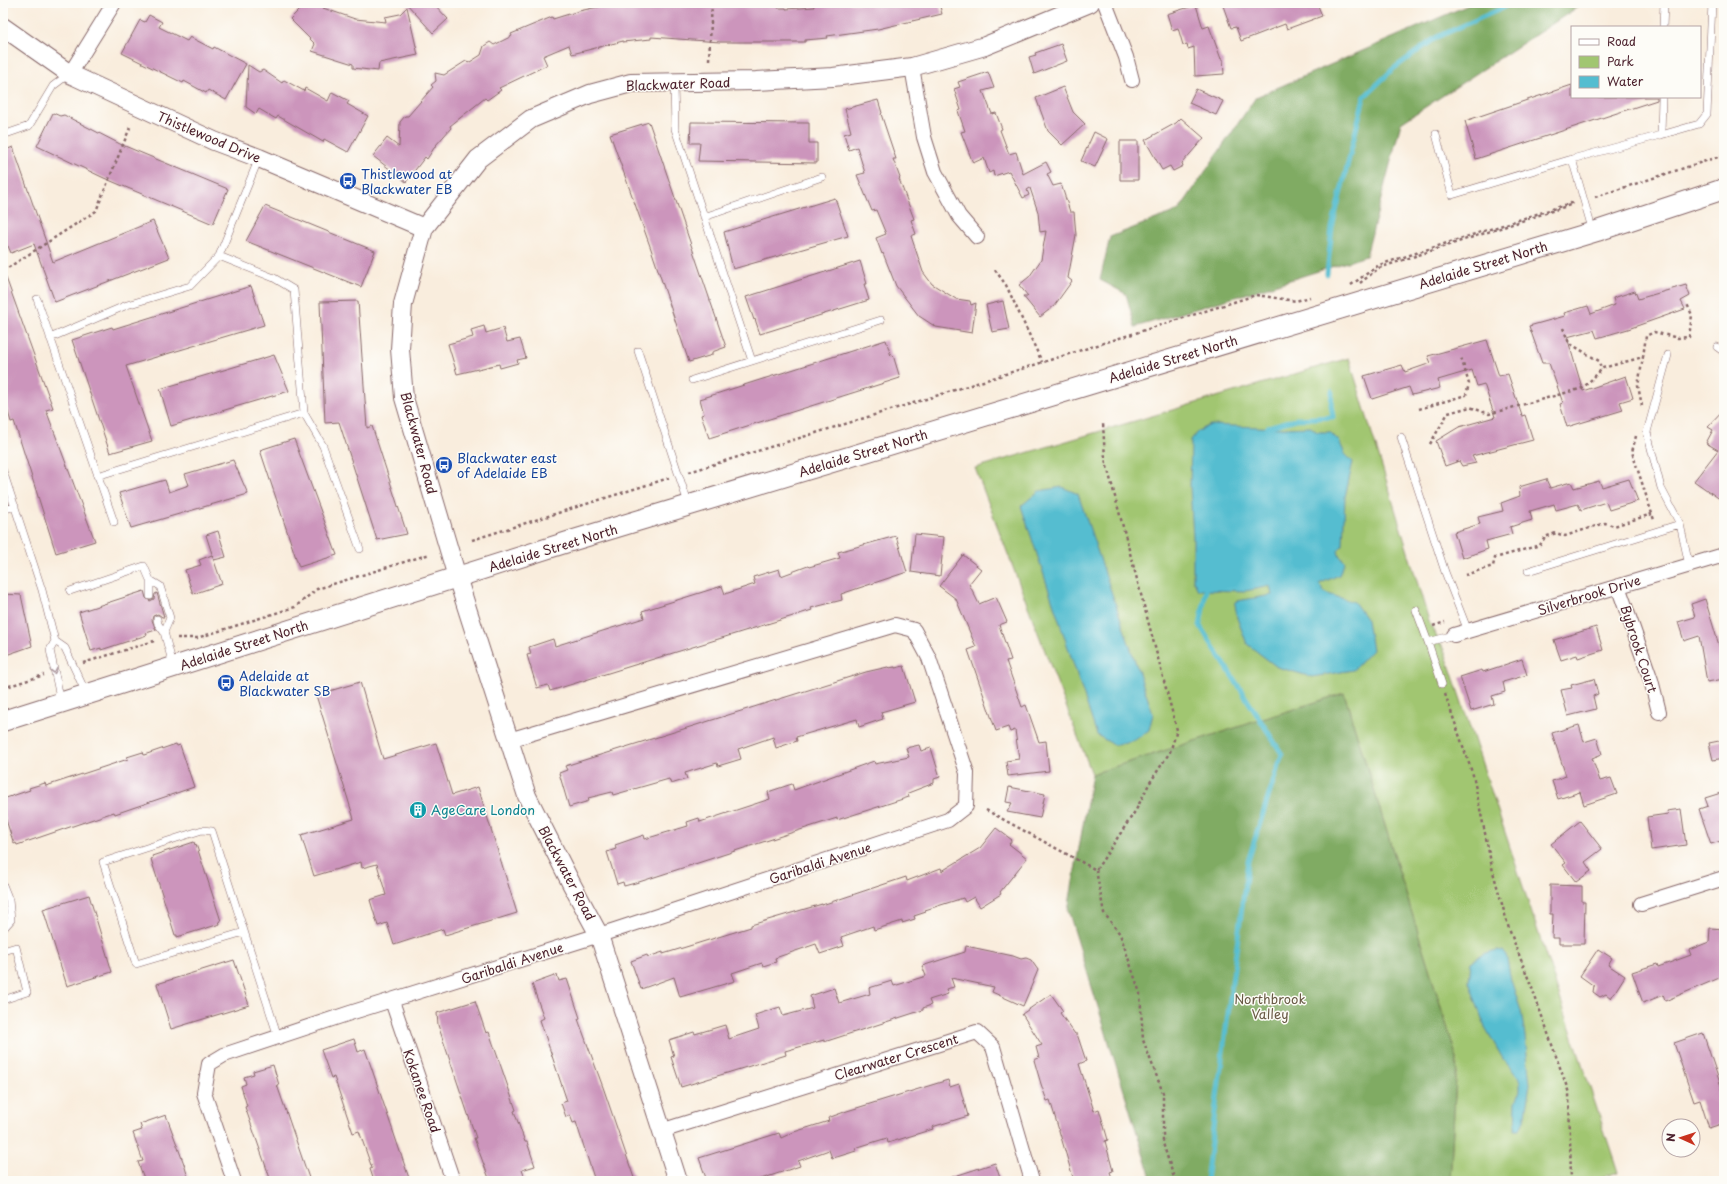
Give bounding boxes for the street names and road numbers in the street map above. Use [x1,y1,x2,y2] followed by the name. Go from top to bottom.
[625,72,731,95] street label: Blackwater Road
[155,106,264,167] street label: Thistlewood Drive
[1416,236,1550,293] street label: Adelaide Street North
[1106,330,1240,387] street label: Adelaide Street North
[397,390,442,496] street label: Blackwater Road
[796,424,930,481] street label: Adelaide Street North
[486,519,620,576] street label: Adelaide Street North
[1535,570,1643,619] street label: Silverbrook Drive
[1616,603,1663,695] street label: Bybrook Court
[177,615,310,674] street label: Adelaide Street North
[534,822,600,924] street label: Blackwater Road
[766,837,873,888] street label: Garibaldi Avenue
[458,937,565,988] street label: Garibaldi Avenue
[832,1029,960,1084] street label: Clearwater Crescent
[399,1046,446,1135] street label: Kokanee Road

